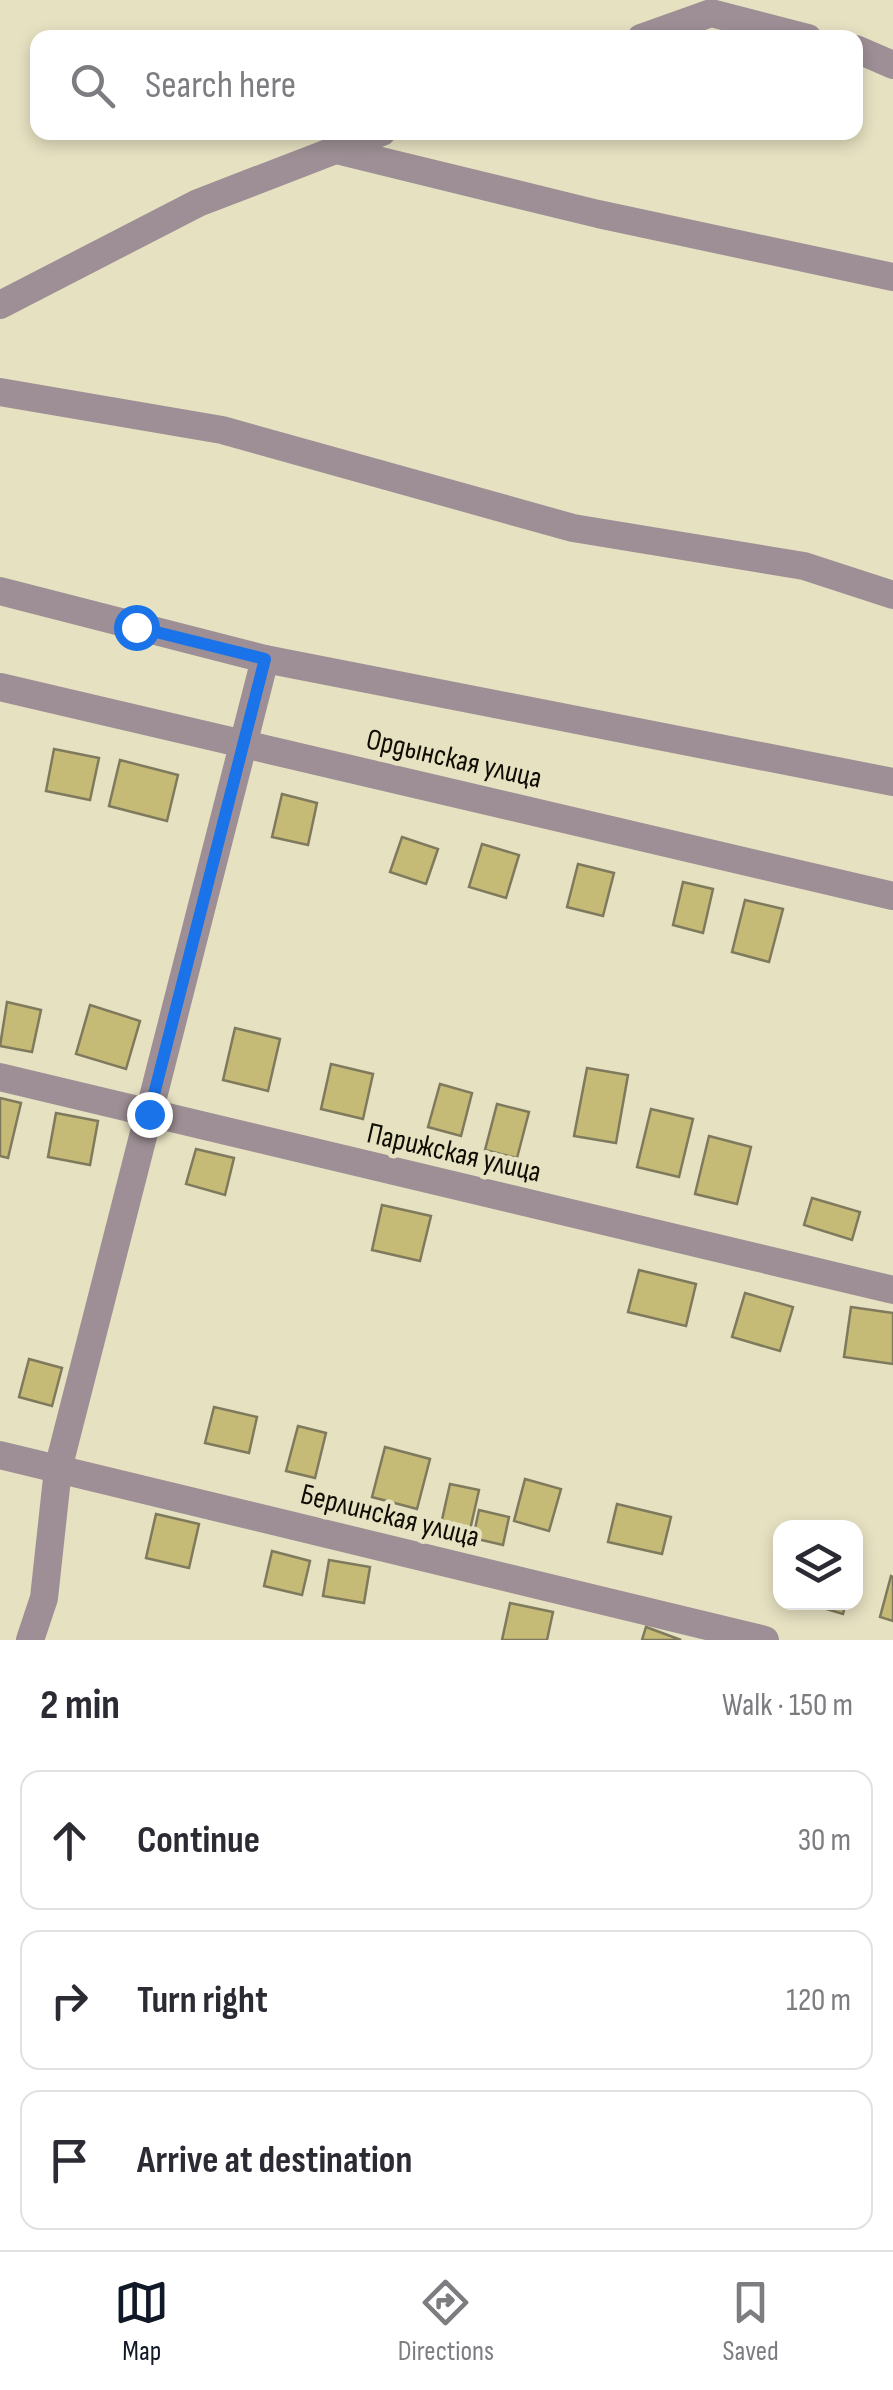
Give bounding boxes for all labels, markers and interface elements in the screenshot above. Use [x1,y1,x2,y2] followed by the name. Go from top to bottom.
[30,30,863,140] search box
[65,58,120,113] icon: search
[145,63,296,108] text: Search here
[114,605,160,651] route start
[363,721,545,797] street label: Ордынская улица
[127,1092,173,1138] route end
[363,1115,545,1191] street label: Парижская улица
[297,1476,483,1556] street label: Берлинская улица
[773,1520,863,1610] map controls
[773,1520,863,1610] button: layers
[40,1680,120,1731] text: 2 min
[722,1686,853,1725] text: Walk · 150 m
[42,1813,97,1868] icon: ahead
[137,1818,260,1863] text: Continue
[798,1821,851,1860] text: 30 m
[42,1973,97,2028] icon: right
[137,1978,268,2023] text: Turn right
[786,1981,851,2020] text: 120 m
[42,2133,97,2188] icon: arrive
[137,2138,412,2183] text: Arrive at destination
[114,2275,169,2368] tab: Map
[398,2275,494,2368] tab: Directions
[723,2275,779,2368] tab: Saved

